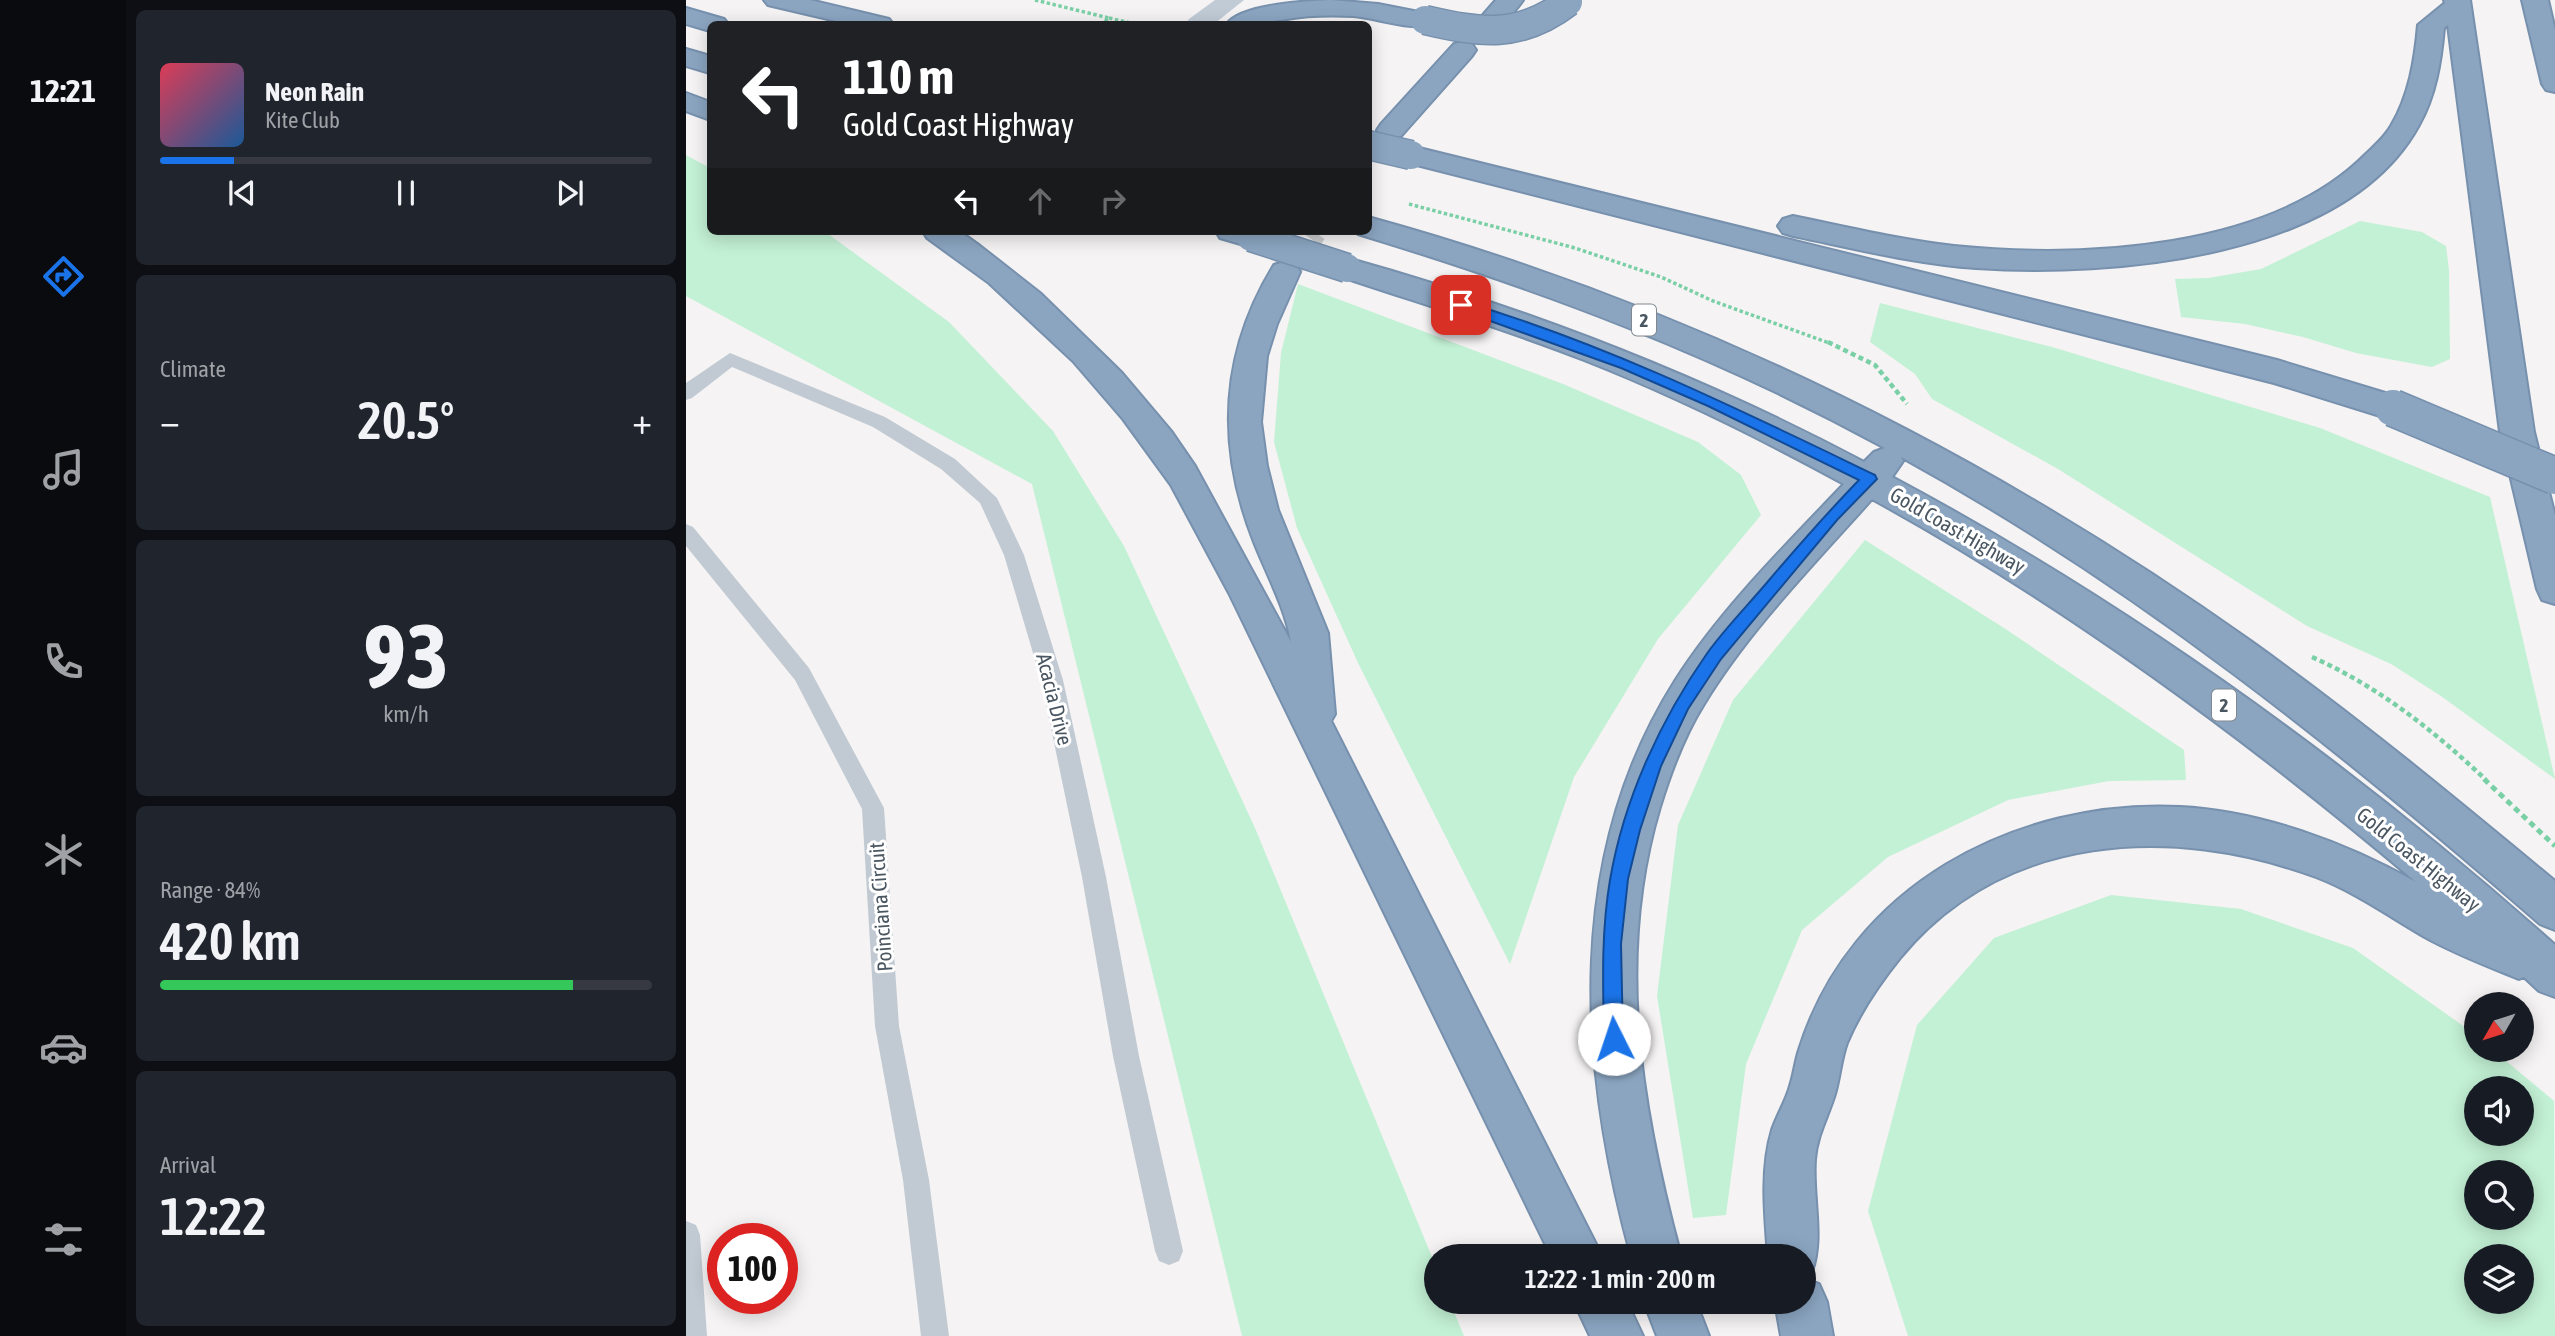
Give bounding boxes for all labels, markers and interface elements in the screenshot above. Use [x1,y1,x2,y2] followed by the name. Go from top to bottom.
[843,48,954,104] text: 110 m
[728,49,819,140] icon: left
[30,72,96,109] text: 12:21
[265,77,364,107] text: Neon Rain
[843,106,1074,143] text: Gold Coast Highway
[265,107,340,133] text: Kite Club
[223,174,261,212] icon: previous
[387,174,425,212] icon: pause
[551,174,589,212] icon: next
[948,182,986,220] icon: left
[1021,182,1059,220] icon: ahead
[1094,182,1132,220] icon: right
[39,252,88,301] icon: directions
[1431,275,1491,335] pin
[1442,286,1480,324] icon: arrive
[1632,304,1656,336] road number: 2
[160,356,226,382] text: Climate
[358,390,454,450] text: 20.5°
[160,399,180,442] text: −
[632,399,652,442] text: +
[39,445,88,494] icon: music
[1886,482,2030,578] street label: Gold Coast Highway
[363,603,449,707] text: 93
[39,637,88,686] icon: phone
[1032,651,1078,747] street label: Acacia Drive
[2212,690,2236,720] road number: 2
[383,701,429,727] text: km/h
[2353,802,2486,916] street label: Gold Coast Highway
[39,830,88,879] icon: climate
[864,842,896,972] street label: Poinciana Circuit
[160,877,260,903] text: Range · 84%
[160,911,301,971] text: 420 km
[2464,992,2534,1062] north arrow
[2464,992,2534,1314] map controls
[1577,1002,1651,1076] position arrow
[39,1023,88,1072] icon: car
[2464,1076,2534,1146] button: sound
[160,1152,216,1178] text: Arrival
[2464,1160,2534,1230] button: search
[160,1186,267,1246] text: 12:22
[39,1215,88,1264] icon: filters
[707,1223,798,1314] speed limit sign: 100
[2464,1244,2534,1314] button: layers
[1525,1264,1715,1294] text: 12:22 · 1 min · 200 m

